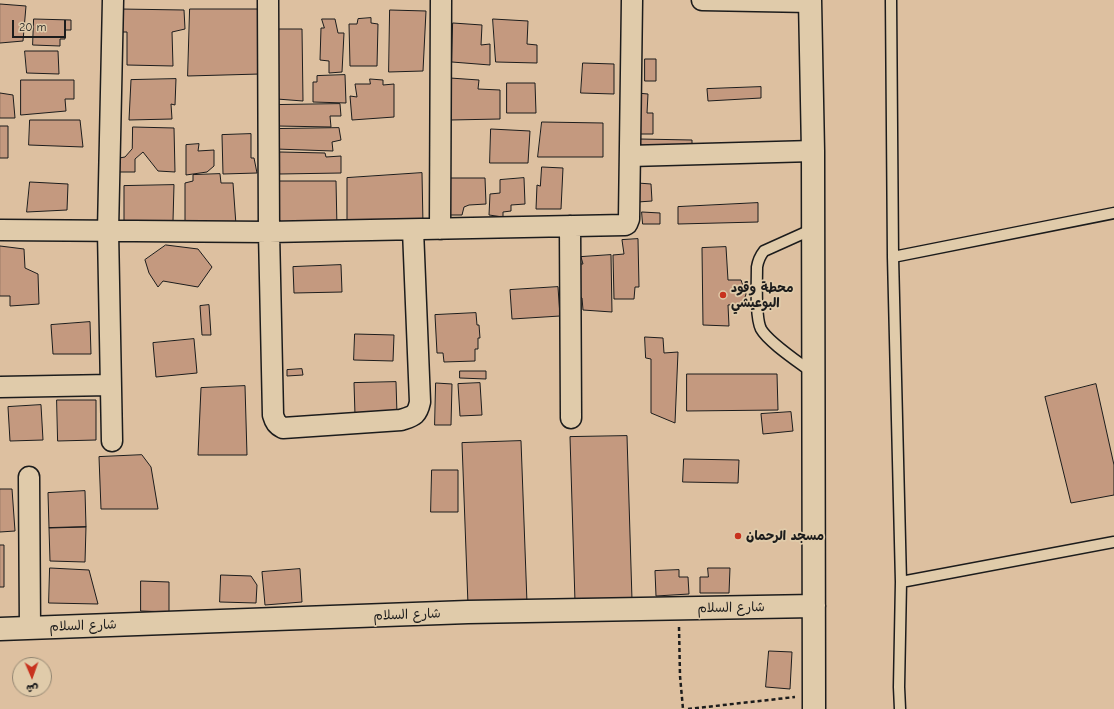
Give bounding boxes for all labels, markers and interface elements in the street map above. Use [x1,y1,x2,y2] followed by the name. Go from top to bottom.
[14,12,68,38] scale bar
[19,20,47,34] text: 20 m
[731,280,794,311] place label: محطة وقود البوعيشي
[718,290,728,300] marker: محطة وقود البوعيشي
[746,528,824,544] place label: مسجد الرحمان
[733,531,743,541] marker: مسجد الرحمان
[697,600,765,616] street label: شارع السلام
[373,606,441,624] street label: شارع السلام
[49,617,117,635] street label: شارع السلام
[12,657,52,697] north arrow
[26,682,39,695] text: ش

